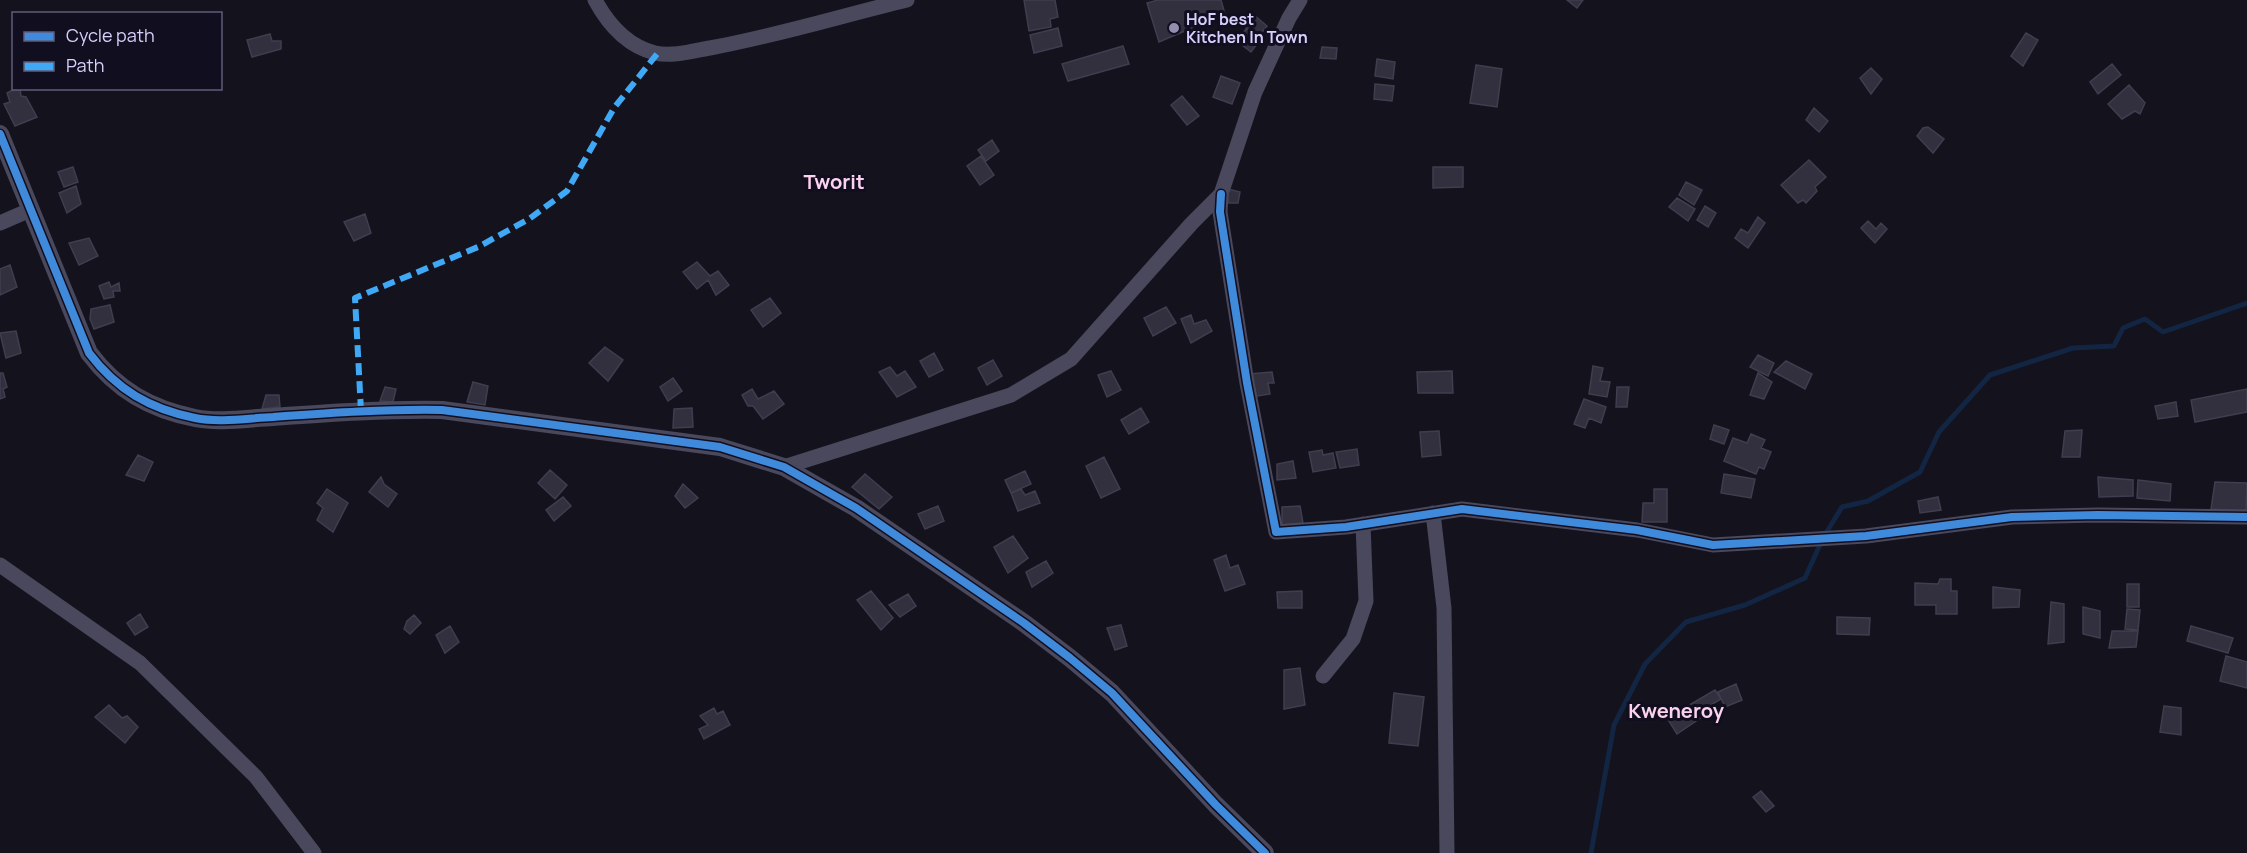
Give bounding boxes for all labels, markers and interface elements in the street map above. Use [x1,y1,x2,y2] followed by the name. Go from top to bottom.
[1186,8,1308,48] place label: HoF best Kitchen In Town
[12,12,222,90] legend
[1167,21,1181,35] marker: HoF best Kitchen In Town
[66,23,155,47] text: Cycle path
[66,53,104,77] text: Path
[803,168,865,195] district label: Tworit
[1628,697,1725,724] district label: Kweneroy

